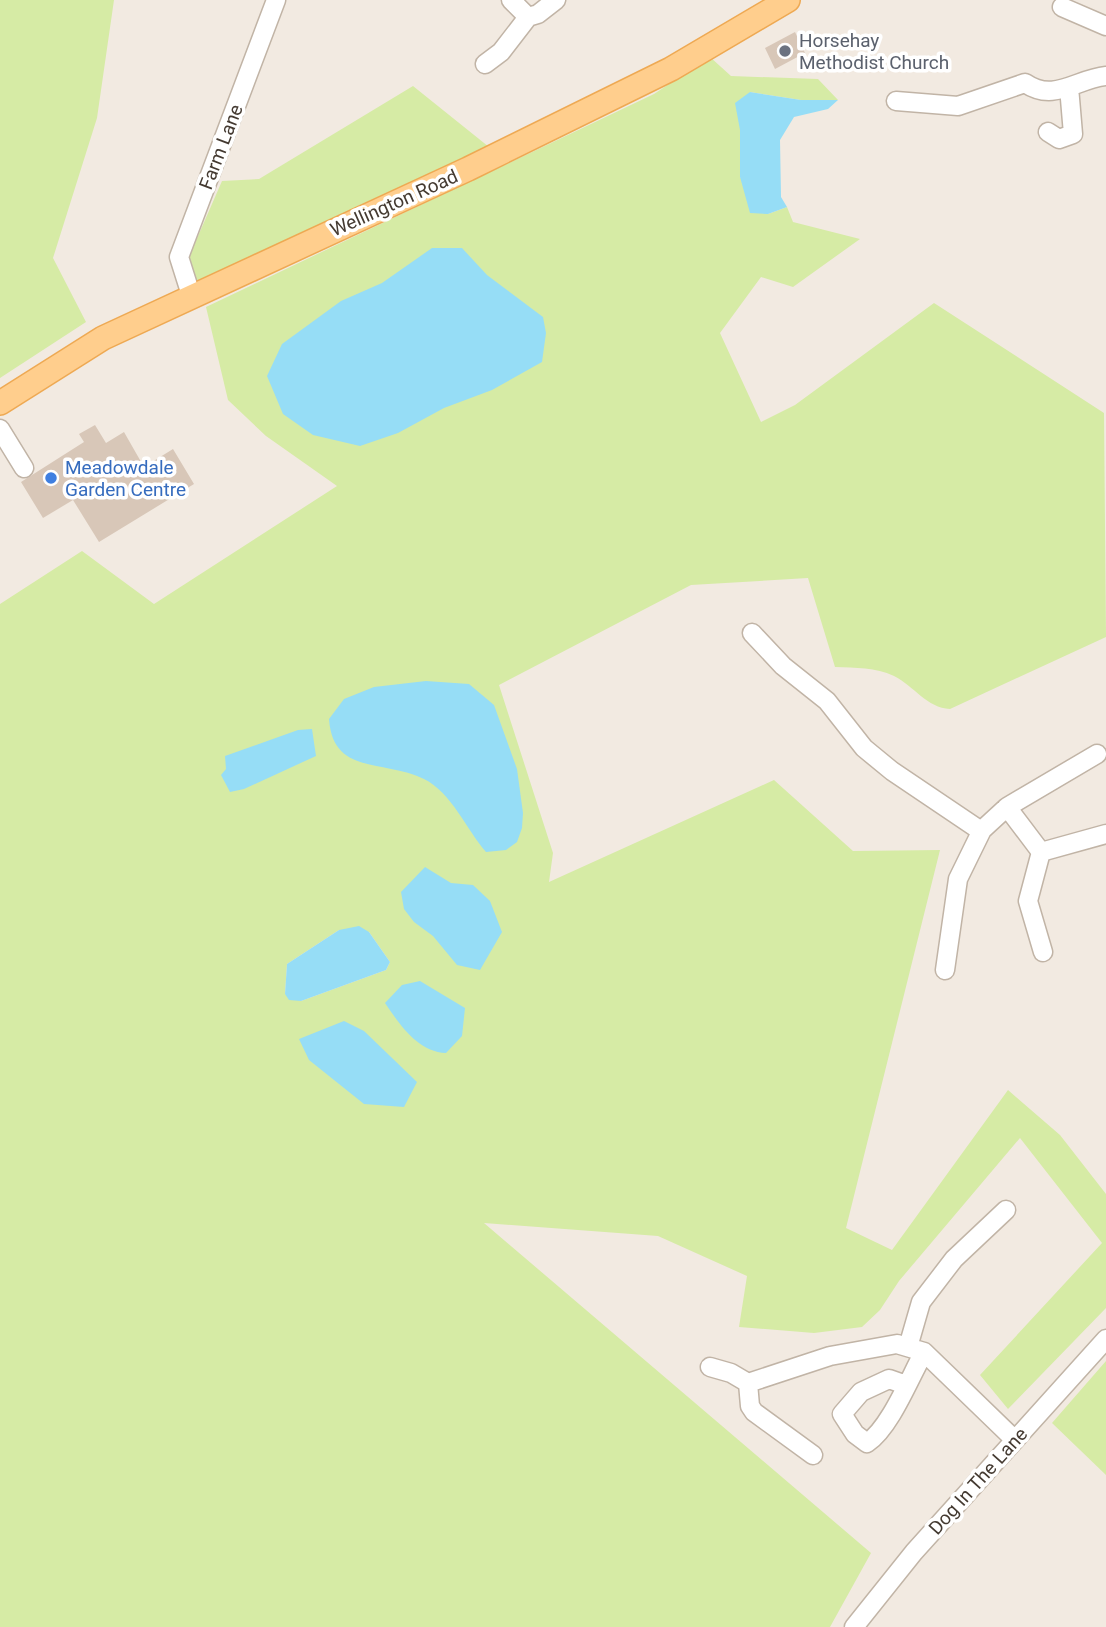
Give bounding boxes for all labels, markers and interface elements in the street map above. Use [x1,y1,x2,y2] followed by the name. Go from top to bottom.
[799,29,949,74] place label: Horsehay Methodist Church
[777,43,793,59] marker: Horsehay Methodist Church
[194,101,248,193] street label: Farm Lane
[327,165,461,241] street label: Wellington Road
[65,456,186,501] place label: Meadowdale Garden Centre
[43,470,59,486] marker: Meadowdale Garden Centre
[924,1423,1032,1539] street label: Dog In The Lane

